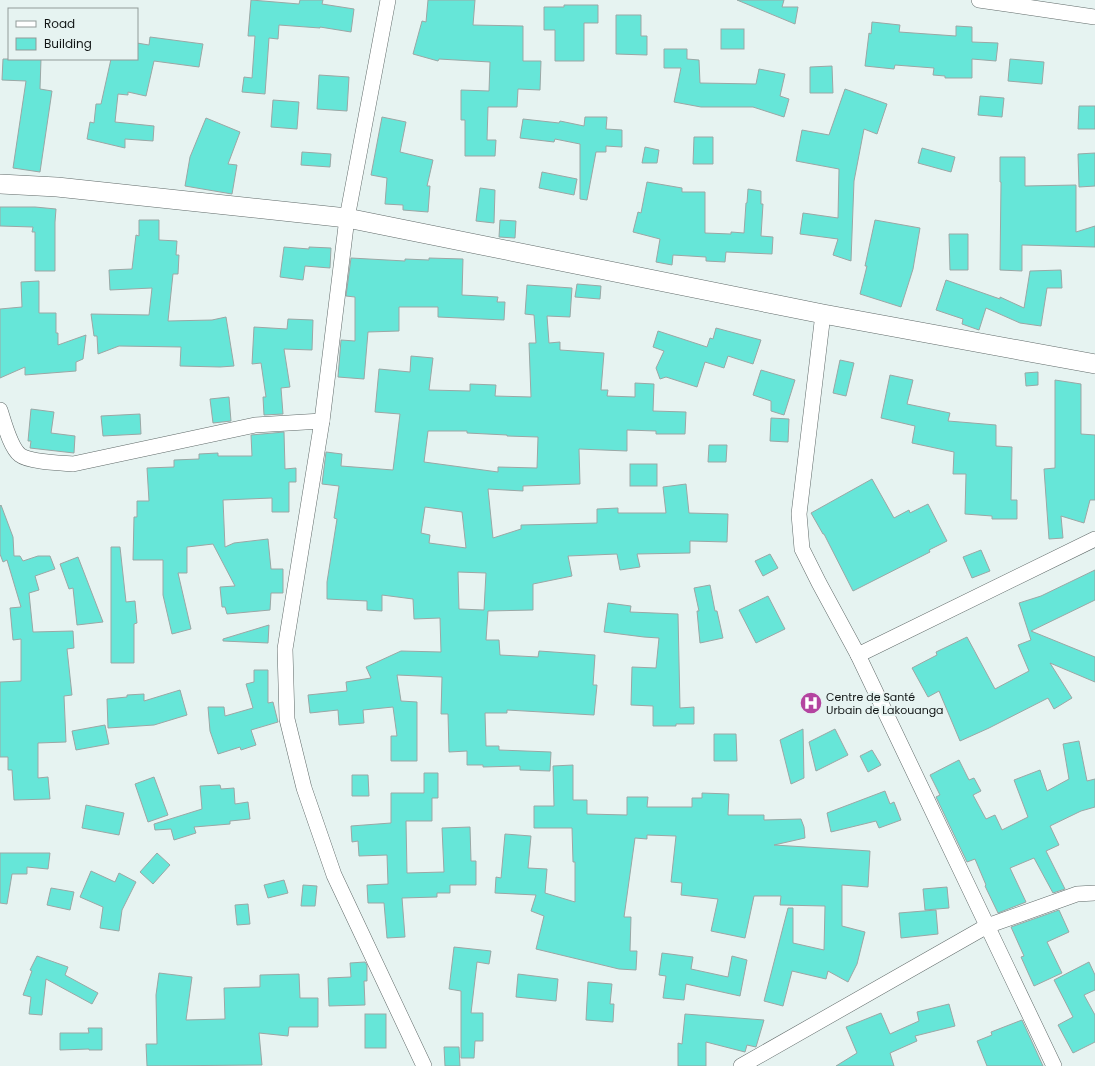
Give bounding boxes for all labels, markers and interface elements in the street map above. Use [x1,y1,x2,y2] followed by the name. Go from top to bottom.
[8,8,138,60] legend
[44,15,75,32] text: Road
[44,35,92,52] text: Building
[826,689,944,718] place label: Centre de Santé Urbain de Lakouanga
[798,690,824,716] hospital icon: Centre de Santé Urbain de Lakouanga

